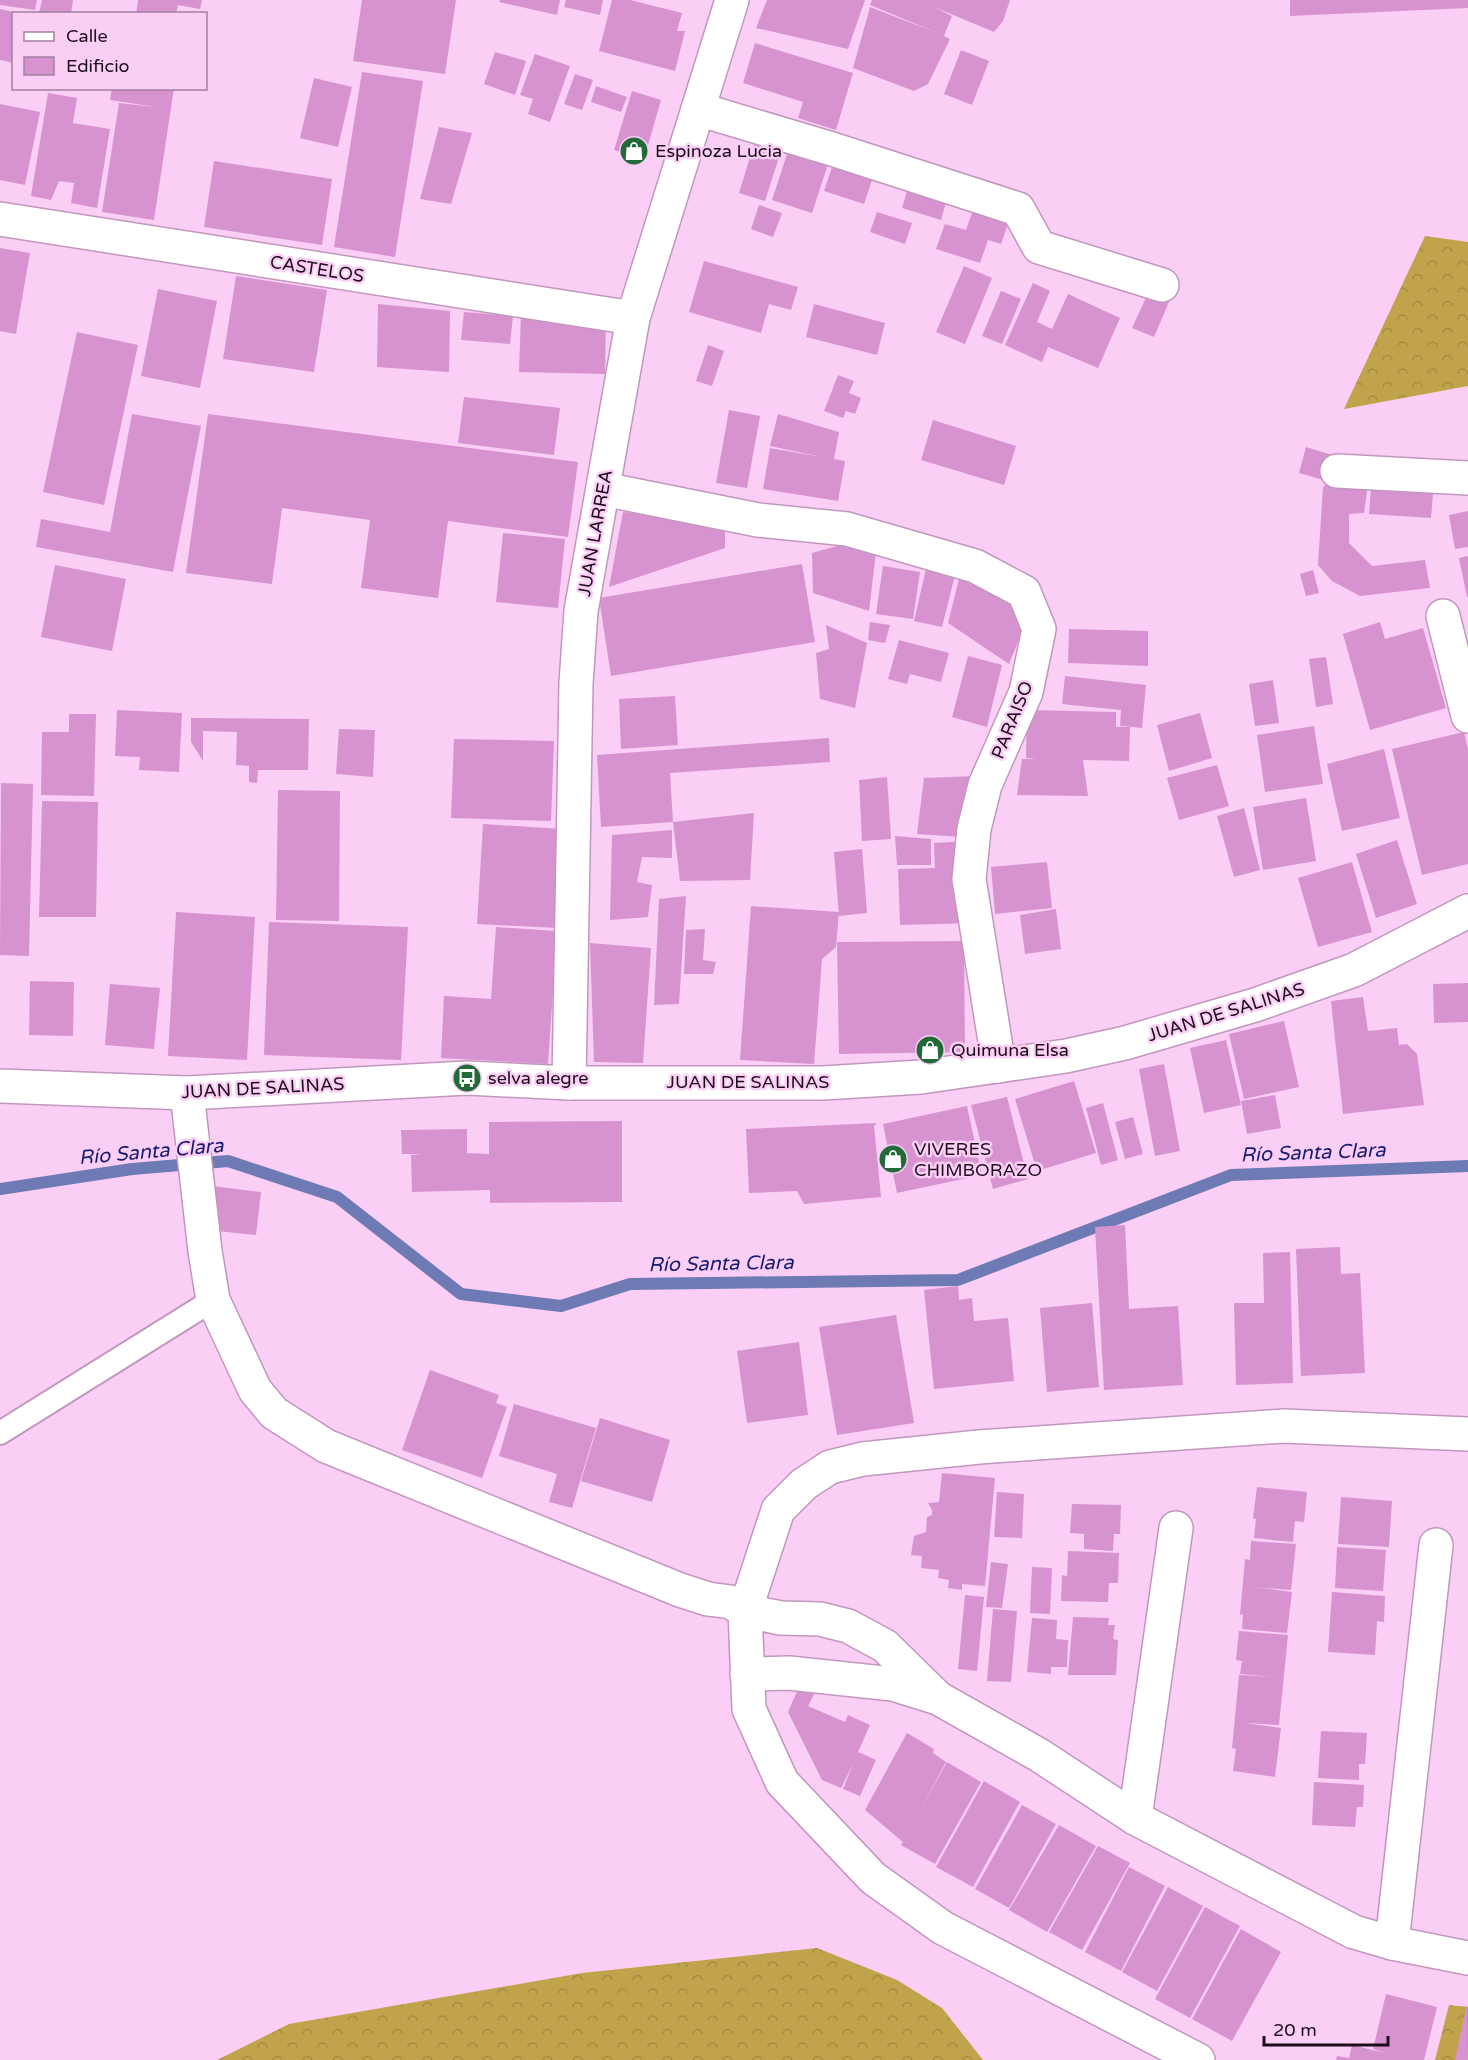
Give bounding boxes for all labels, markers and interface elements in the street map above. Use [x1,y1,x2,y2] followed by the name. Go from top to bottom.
[12,12,207,90] legend
[66,25,108,47] text: Calle
[66,55,130,77] text: Edificio
[618,135,650,167] shop icon: Espinoza Lucia
[655,140,782,162] place label: Espinoza Lucia
[268,251,366,287] street label: CASTELOS
[573,468,617,598] street label: JUAN LARREA
[986,678,1038,762] street label: PARAISO
[1145,978,1307,1046] street label: JUAN DE SALINAS
[914,1034,946,1066] shop icon: Quimuna Elsa
[951,1039,1069,1061] place label: Quimuna Elsa
[451,1062,483,1094] bus stop icon: selva alegre
[488,1067,589,1089] place label: selva alegre
[667,1071,829,1093] street label: JUAN DE SALINAS
[181,1073,345,1103] street label: JUAN DE SALINAS
[78,1134,225,1170] water label: Río Santa Clara
[914,1138,1042,1181] place label: VIVERES CHIMBORAZO
[1240,1138,1387,1168] water label: Río Santa Clara
[877,1143,909,1175] shop icon: VIVERES CHIMBORAZO
[648,1251,795,1277] water label: Río Santa Clara
[1264,2009,1388,2047] scale bar
[1273,2019,1317,2041] text: 20 m

